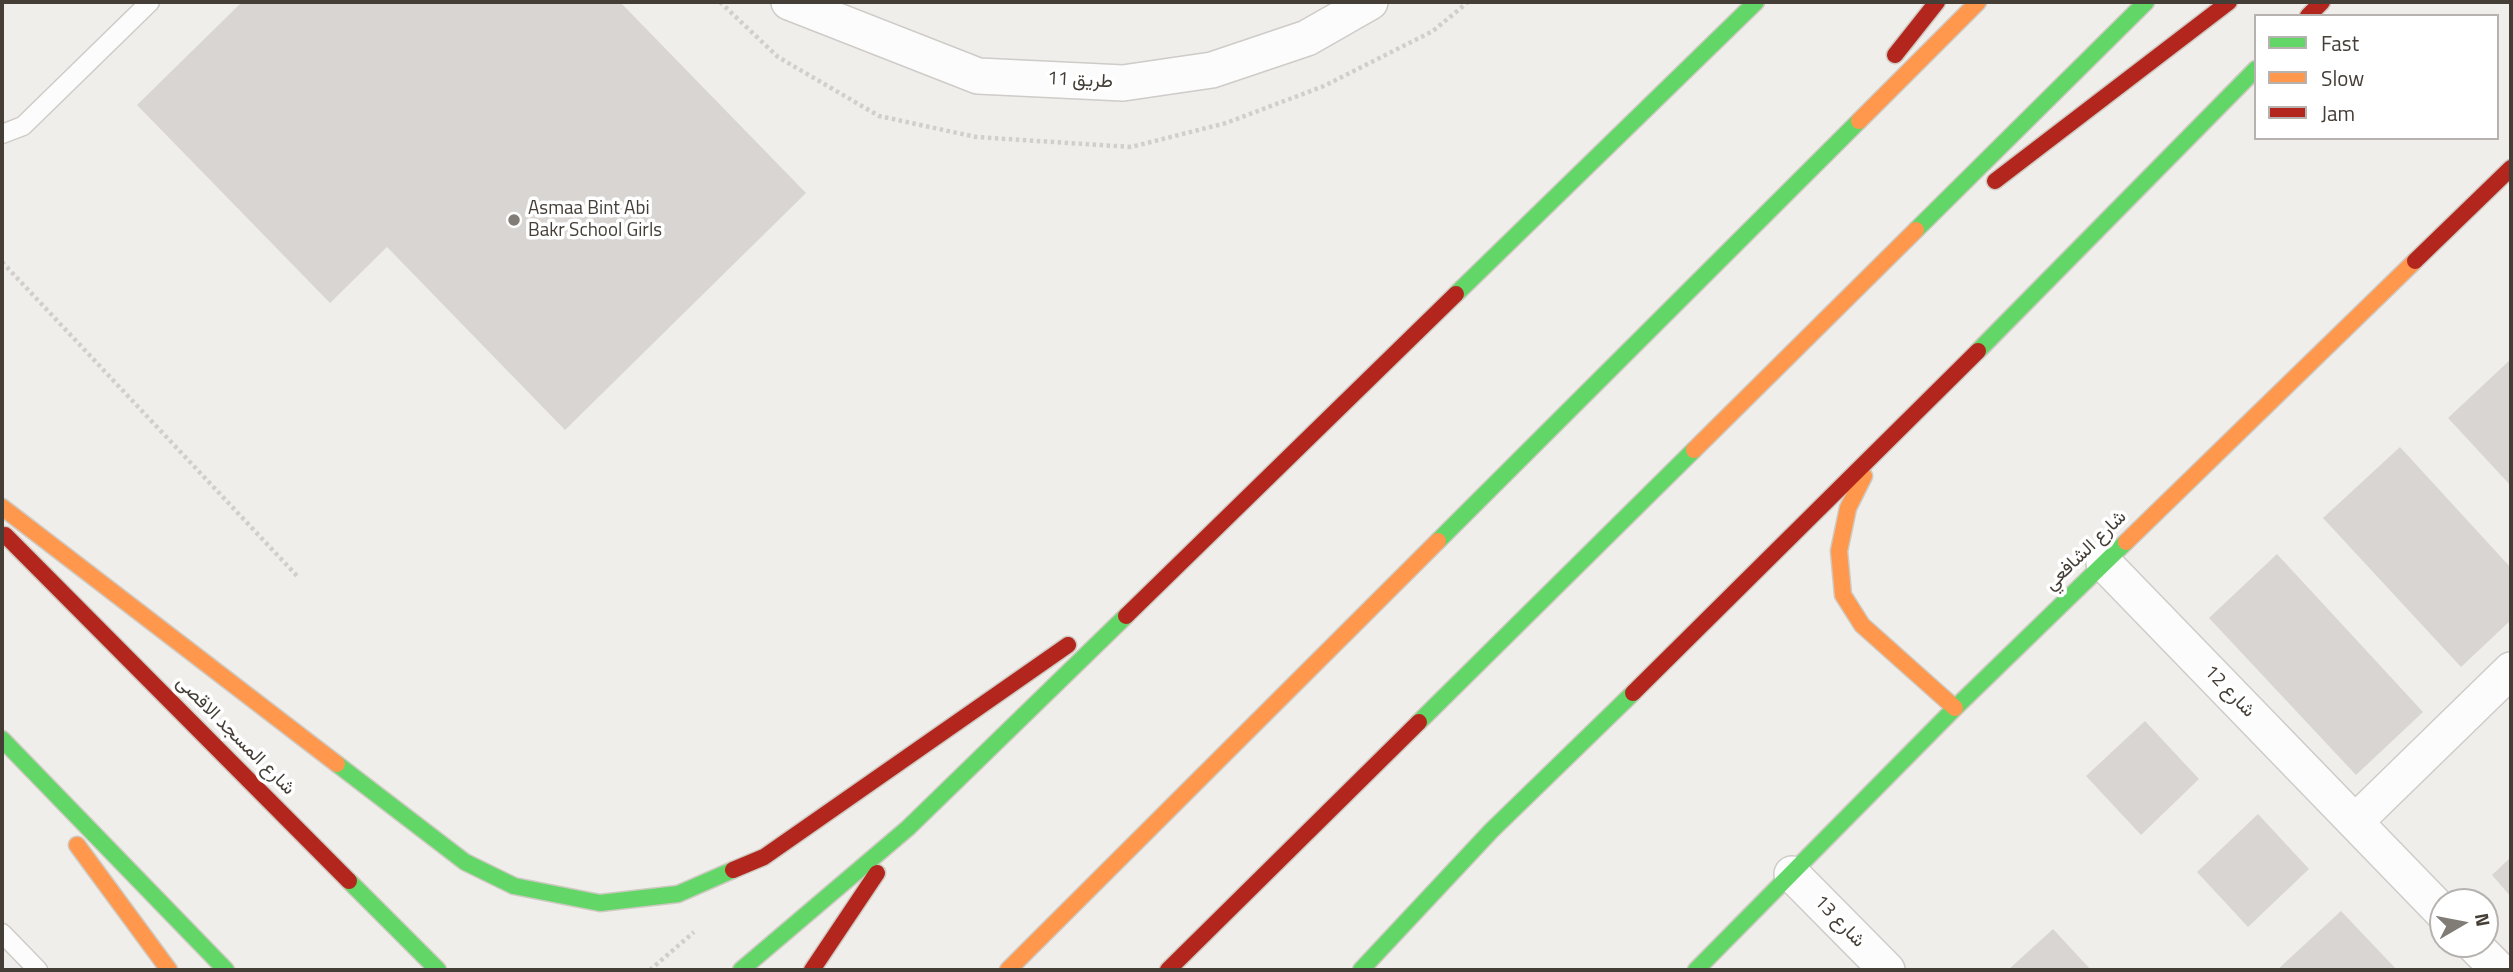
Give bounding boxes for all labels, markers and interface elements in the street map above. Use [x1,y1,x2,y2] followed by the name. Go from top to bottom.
[2254,14,2499,140] legend
[2321,27,2359,59] text: Fast
[2321,62,2364,94] text: Slow
[1047,68,1113,94] street label: طريق 11
[2321,97,2355,129] text: Jam
[528,198,662,242] place label: Asmaa Bint Abi Bakr School Girls
[506,212,522,228] marker: Asmaa Bint Abi Bakr School Girls
[2040,506,2132,596] street label: شارع الشافعي
[2199,661,2259,723] street label: شارع 12
[171,672,299,800] street label: شارع المسجد الاقصى
[2429,888,2499,958] north arrow
[1809,891,1869,953] street label: شارع 13
[2468,911,2499,929] text: N

